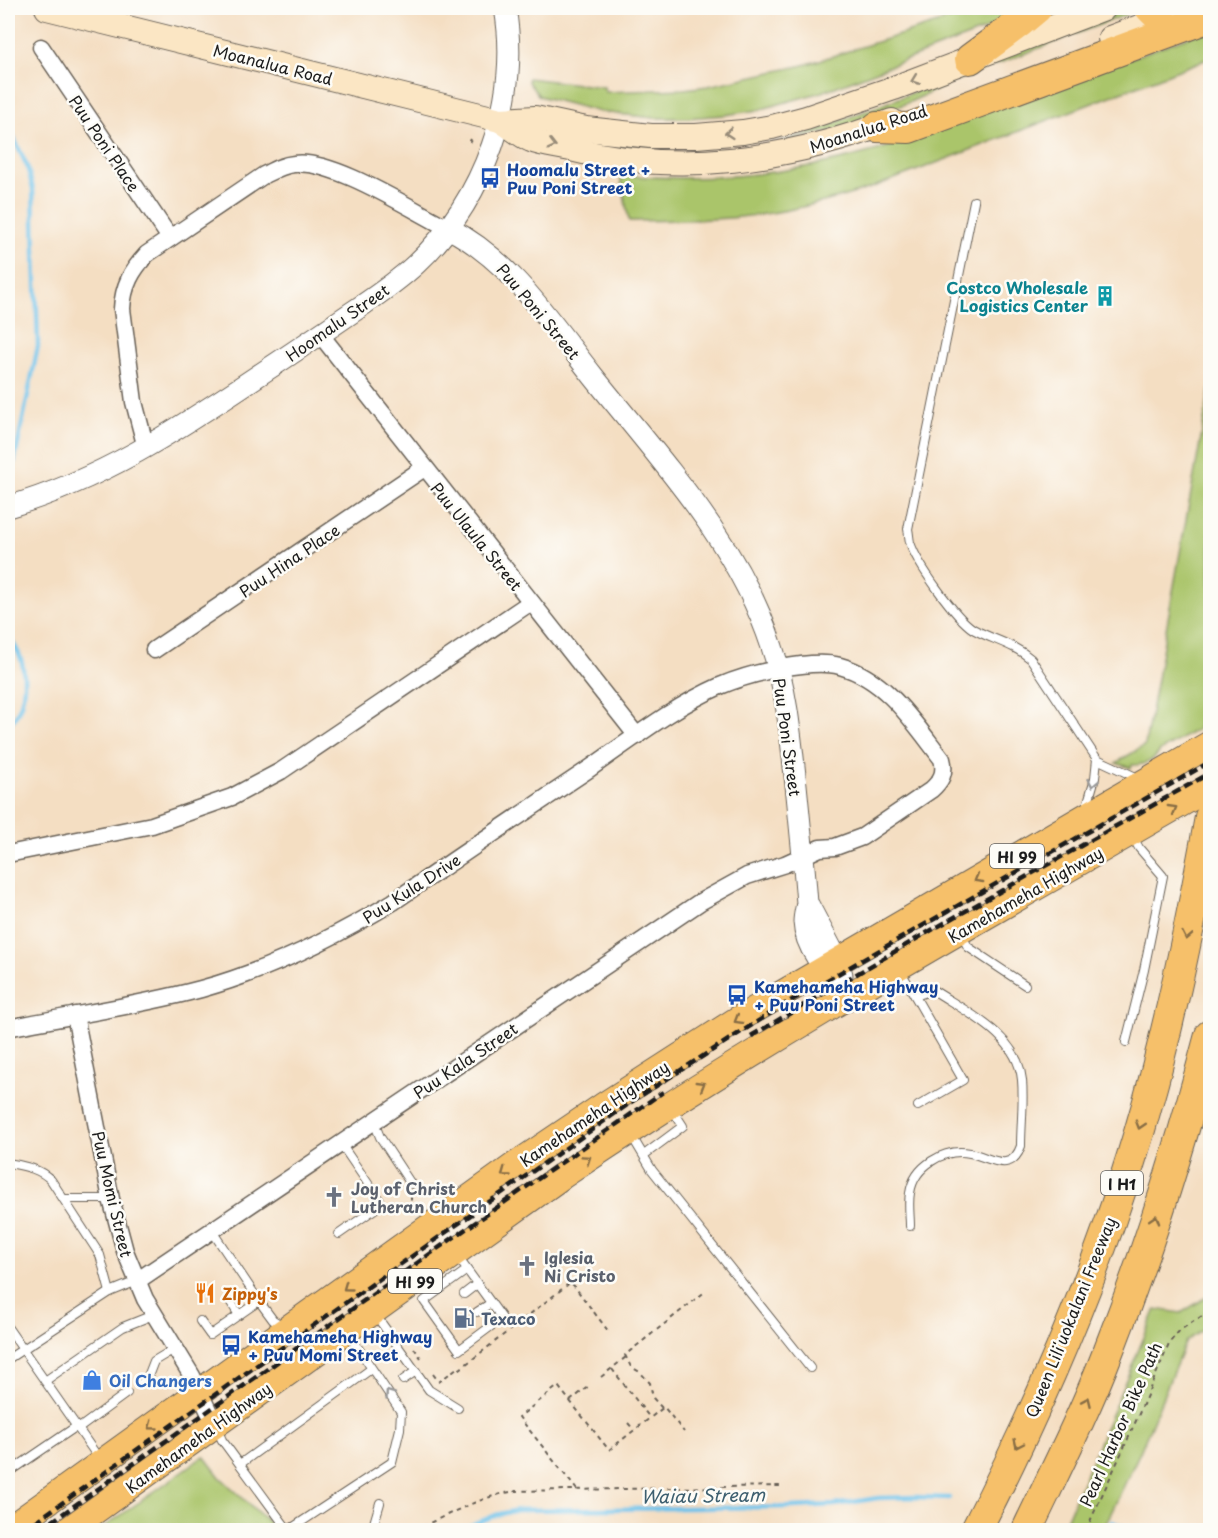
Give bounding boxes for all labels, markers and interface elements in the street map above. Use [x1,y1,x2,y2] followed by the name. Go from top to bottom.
[211,38,335,90] street label: Moanalua Road
[911,72,921,85] one-way arrow
[64,90,146,196] street label: Puu Poni Place
[806,98,930,158] street label: Moanalua Road
[724,126,733,139] one-way arrow
[547,137,557,150] one-way arrow
[507,157,651,199] place label: Hoomalu Street + Puu Poni Street
[478,166,502,190] bus stop icon: Hoomalu Street + Puu Poni Street
[492,258,586,364] street label: Puu Poni Street
[946,275,1089,317] place label: Costco Wholesale Logistics Center
[280,277,394,367] street label: Hoomalu Street
[1093,284,1117,308] building icon: Costco Wholesale Logistics Center
[426,477,529,596] street label: Puu Ulaula Street
[234,517,344,603] street label: Puu Hina Place
[768,676,808,798] street label: Puu Poni Street
[1088,778,1101,788] one-way arrow
[1167,805,1177,816] one-way arrow
[943,840,1107,948] street label: Kamehameha Highway
[990,844,1044,868] road number: HI 99
[357,847,465,929] street label: Puu Kula Drive
[974,872,985,884] one-way arrow
[1182,931,1195,941] one-way arrow
[754,974,938,1016] place label: Kamehameha Highway + Puu Poni Street
[725,983,749,1007] bus stop icon: Kamehameha Highway + Puu Poni Street
[734,1012,744,1024] one-way arrow
[408,1016,522,1104] street label: Puu Kala Street
[515,1054,673,1172] street label: Kamehameha Highway
[695,1081,705,1092] one-way arrow
[1135,1119,1147,1130] one-way arrow
[87,1128,139,1260] street label: Puu Momi Street
[581,1155,592,1166] one-way arrow
[500,1166,511,1177] one-way arrow
[1101,1171,1143,1195] road number: I H1
[351,1176,487,1218] place label: Joy of Christ Lutheran Church
[322,1185,346,1209] church icon: Joy of Christ Lutheran Church
[1019,1213,1121,1421] street label: Queen Liliʻuokalani Freeway
[1148,1214,1161,1225] one-way arrow
[544,1245,615,1287] place label: Iglesia Ni Cristo
[515,1254,539,1278] church icon: Iglesia Ni Cristo
[388,1269,442,1293] road number: HI 99
[342,1280,353,1291] one-way arrow
[193,1281,217,1305] restaurant icon: Zippy's
[222,1281,278,1305] place label: Zippy's
[452,1306,476,1330] fuel station icon: Texaco
[481,1306,535,1330] place label: Texaco
[248,1324,432,1366] place label: Kamehameha Highway + Puu Momi Street
[219,1333,243,1357] bus stop icon: Kamehameha Highway + Puu Momi Street
[1073,1338,1167,1510] street label: Pearl Harbor Bike Path
[80,1368,104,1392] shop icon: Oil Changers
[109,1368,212,1392] place label: Oil Changers
[120,1376,276,1498] street label: Kamehameha Highway
[385,1389,396,1400] one-way arrow
[1079,1396,1091,1407] one-way arrow
[148,1419,159,1430] one-way arrow
[1014,1438,1026,1449] one-way arrow
[641,1480,766,1510] water label: Waiau Stream

